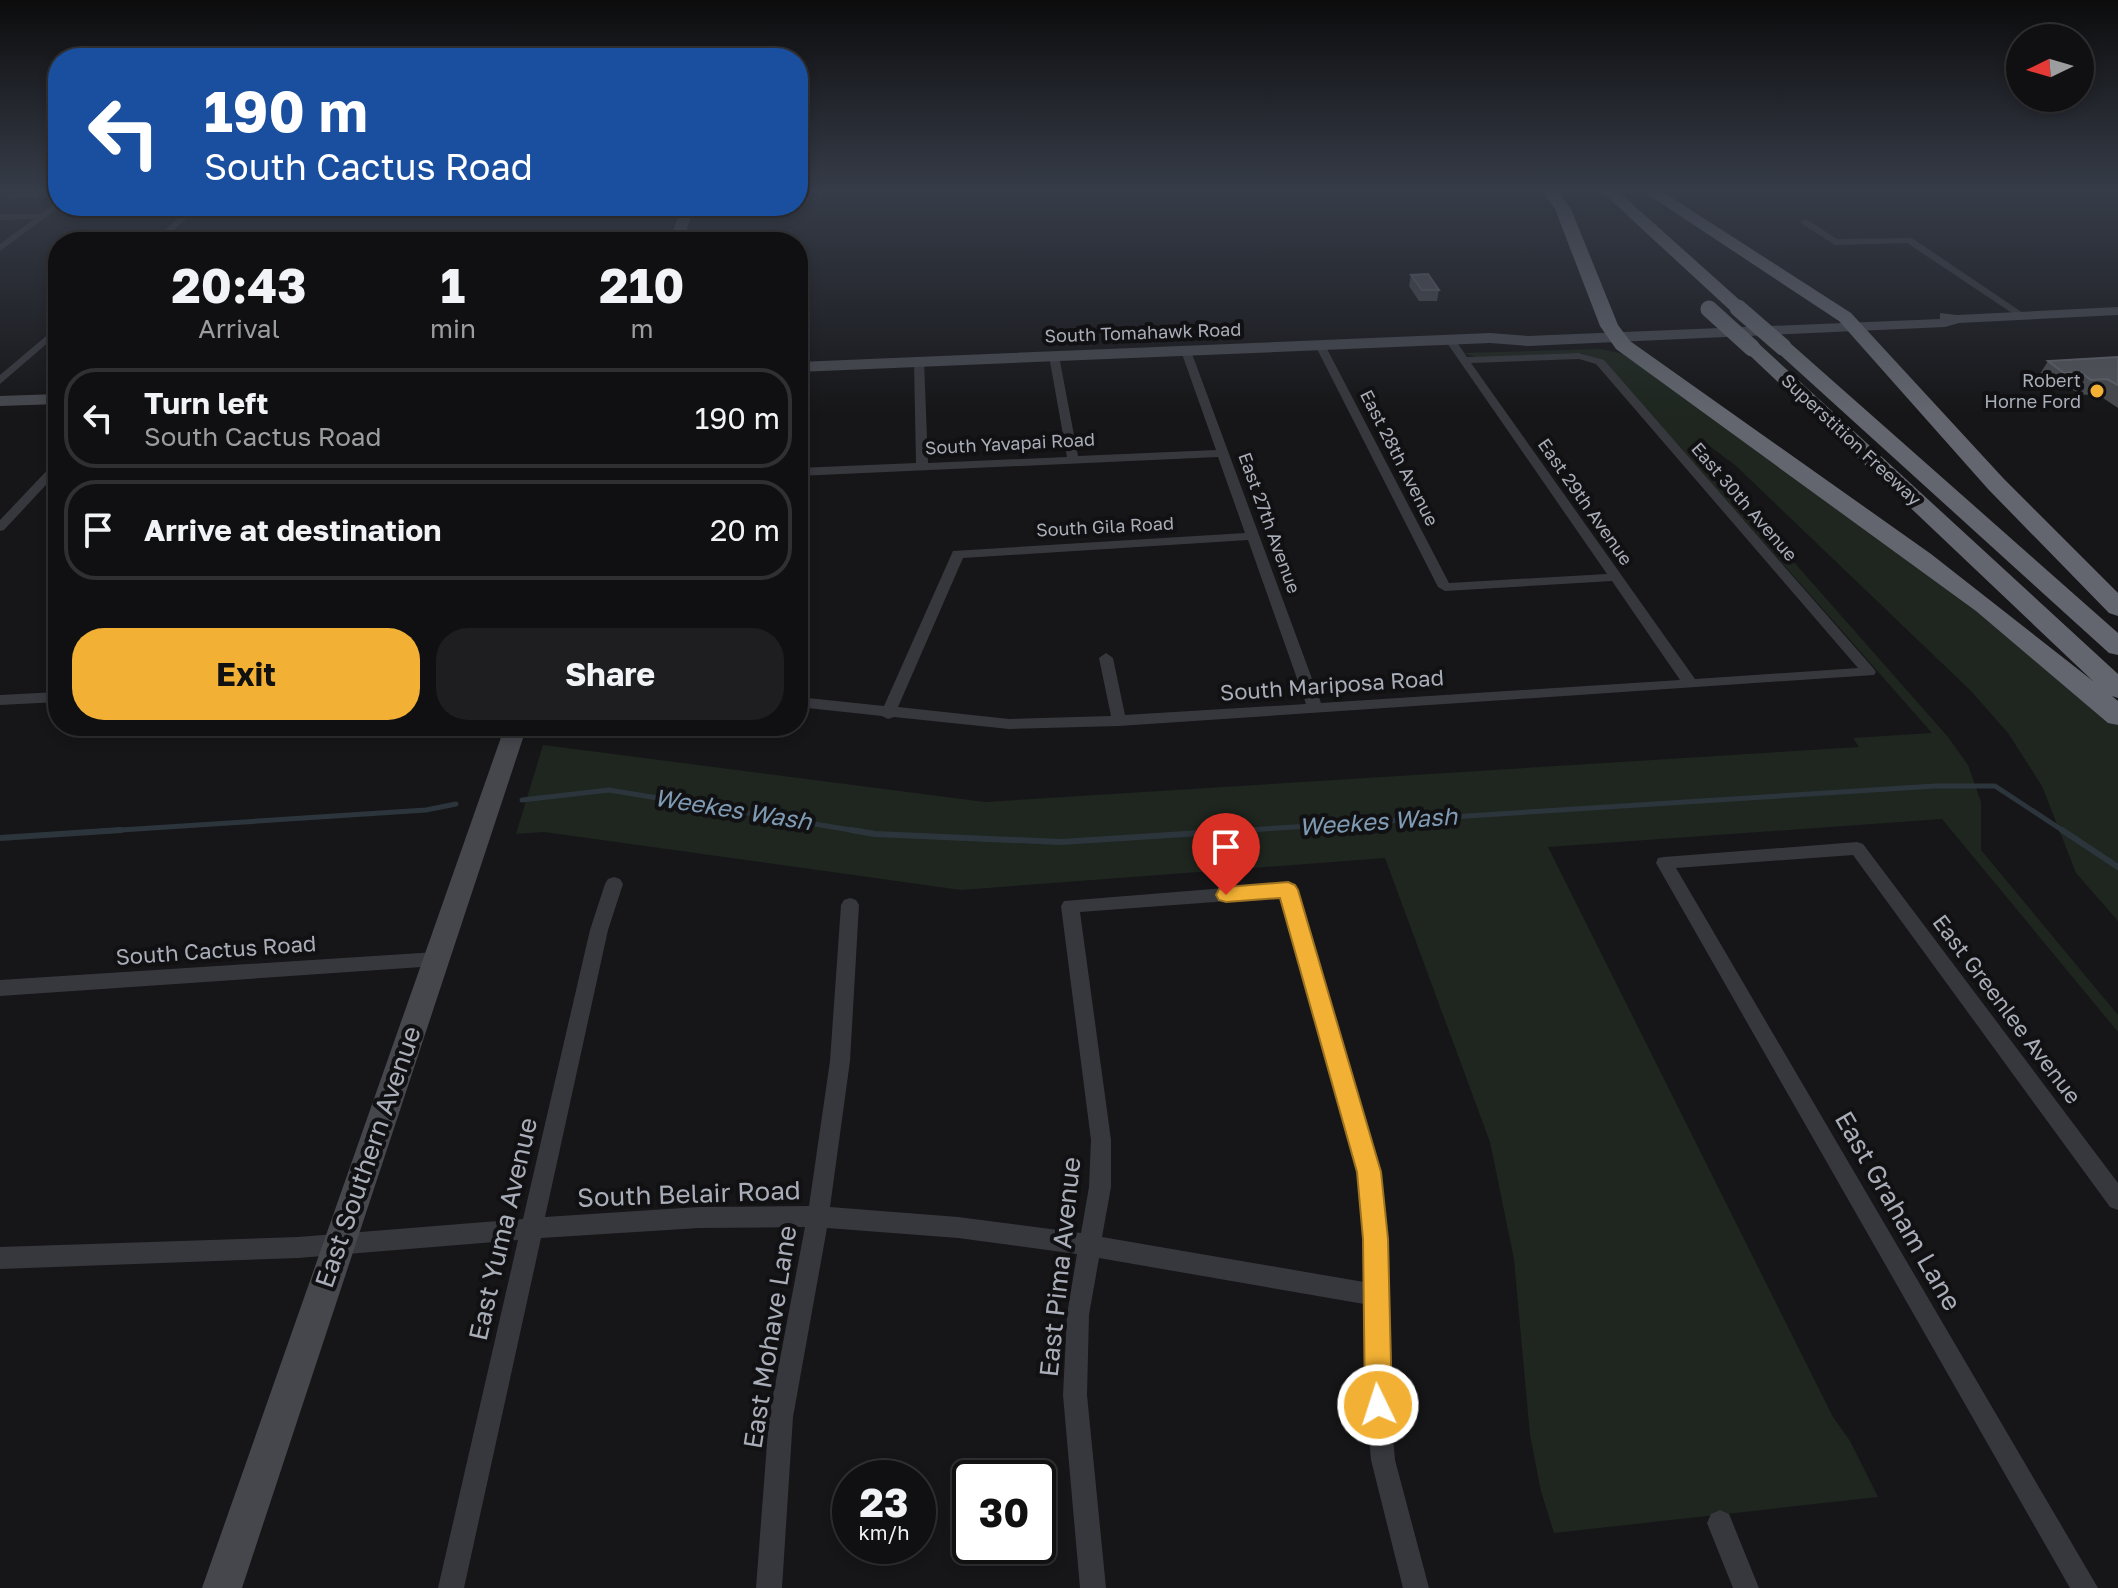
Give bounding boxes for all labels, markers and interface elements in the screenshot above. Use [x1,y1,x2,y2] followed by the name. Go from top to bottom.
[2006,24,2094,112] north arrow
[2006,24,2094,112] map controls
[204,77,368,144] text: 190 m
[72,80,176,184] icon: left
[204,145,533,188] text: South Cactus Road
[171,256,307,314] text: 20:43
[441,256,465,314] text: 1
[599,256,685,314] text: 210
[198,313,280,344] text: Arrival
[430,313,476,344] text: min
[630,313,653,344] text: m
[1044,318,1242,346] street label: South Tomahawk Road
[1777,369,1926,510] street label: Superstition Freeway
[1984,369,2081,412] place label: Robert Horne Ford
[2088,382,2106,400] marker: Robert Horne Ford
[144,385,269,421] text: Turn left
[1356,386,1444,529] street label: East 28th Avenue
[76,396,120,440] icon: left
[695,400,780,436] text: 190 m
[144,421,382,452] text: South Cactus Road
[924,428,1096,458] street label: South Yavapai Road
[1534,434,1638,569] street label: East 29th Avenue
[1687,437,1802,565] street label: East 30th Avenue
[1234,449,1306,596] street label: East 27th Avenue
[76,508,120,552] icon: arrive
[1035,511,1174,541] street label: South Gila Road
[144,512,441,548] text: Arrive at destination
[710,512,780,548] text: 20 m
[72,628,420,720] button: Exit
[436,628,784,720] button: Share
[1219,663,1445,706] street label: South Mariposa Road
[653,782,815,835] water label: Weekes Wash
[1298,800,1459,841] water label: Weekes Wash
[1192,813,1260,895] pin
[1204,825,1248,869] icon: arrive
[1927,909,2087,1109] street label: East Greenlee Avenue
[115,929,317,970] street label: South Cactus Road
[308,1022,427,1292] street label: East Southern Avenue
[1829,1106,1968,1316] street label: East Graham Lane
[462,1114,543,1343] street label: East Yuma Avenue
[1033,1155,1086,1378] street label: East Pima Avenue
[577,1174,801,1213] street label: South Belair Road
[737,1223,802,1451] street label: East Mohave Lane
[1336,1363,1420,1447] position arrow
[952,1460,1056,1564] speed limit sign: 30
[860,1478,908,1526] text: 23
[859,1520,909,1544] text: km/h

